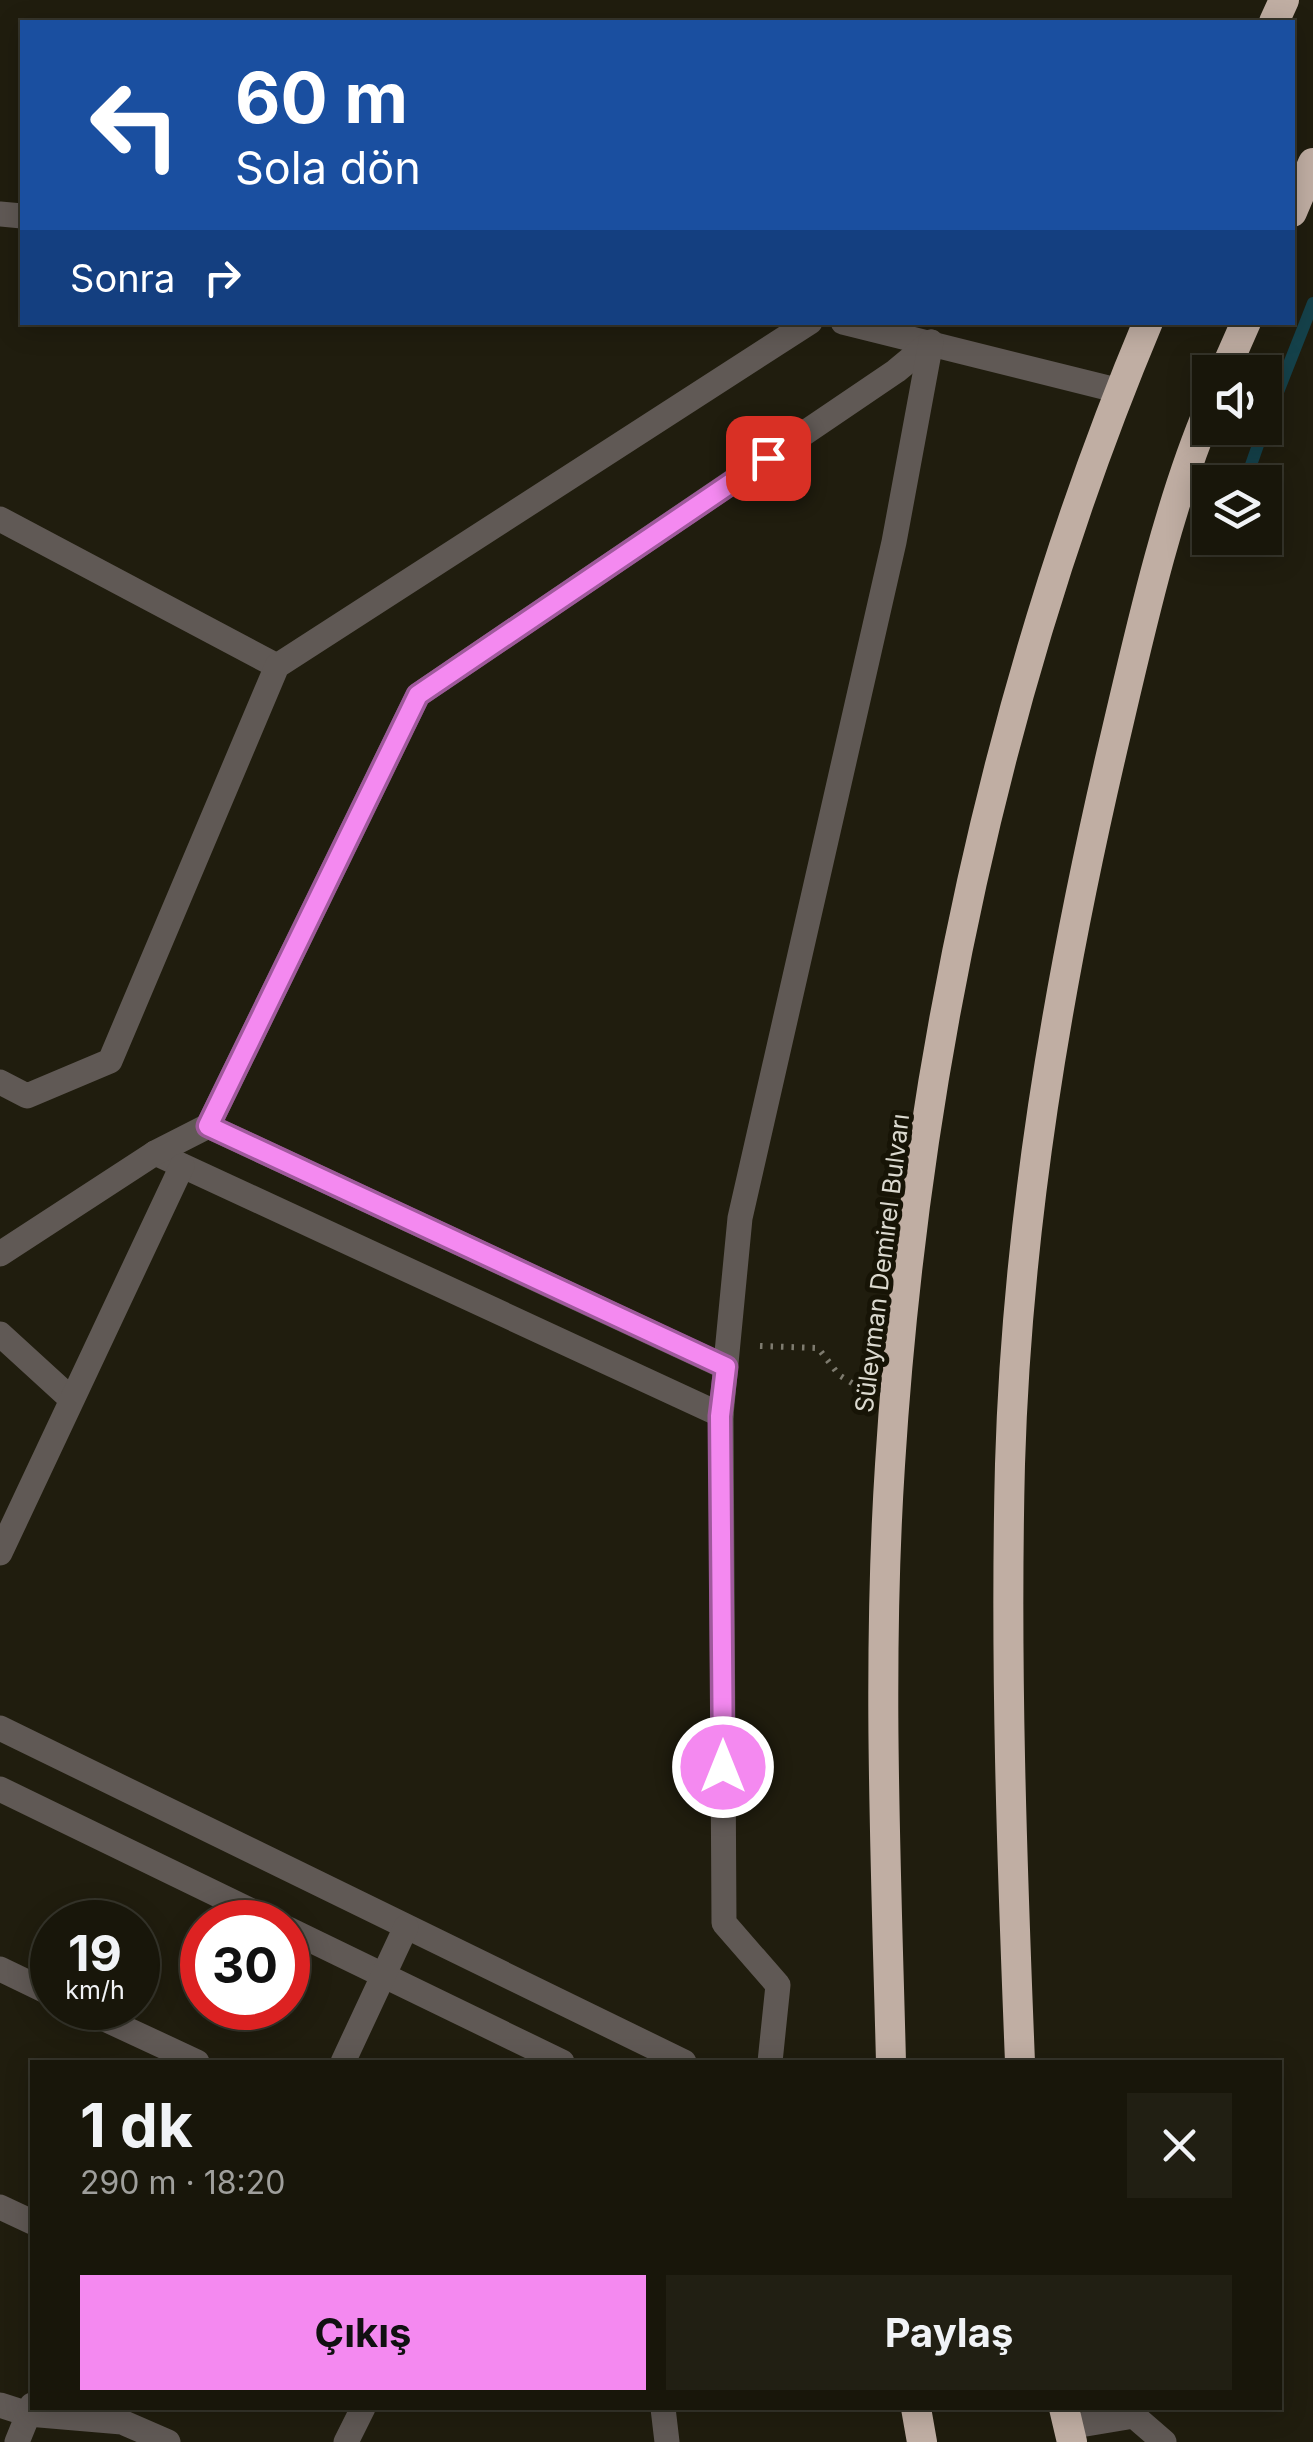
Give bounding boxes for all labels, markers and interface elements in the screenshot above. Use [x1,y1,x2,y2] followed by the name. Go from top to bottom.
[235,55,408,140] text: 60 m
[70,60,200,190] icon: left
[235,140,421,195] text: Sola dön
[195,250,250,305] icon: right
[70,255,175,301] text: Sonra
[1192,355,1282,555] map controls
[1192,355,1282,445] button: sound
[726,416,811,501] pin
[741,431,796,486] icon: arrive
[1192,465,1282,555] button: layers
[849,1112,915,1414] street label: Süleyman Demirel Bulvarı
[671,1715,775,1819] position arrow
[180,1900,310,2030] speed limit sign: 30
[68,1923,122,1983] text: 19
[65,1975,125,2005] text: km/h
[80,2089,193,2161] text: 1 dk
[1127,2093,1232,2198] button: close
[80,2163,286,2202] text: 290 m · 18:20
[80,2275,646,2390] button: Çıkış
[666,2275,1232,2390] button: Paylaş

